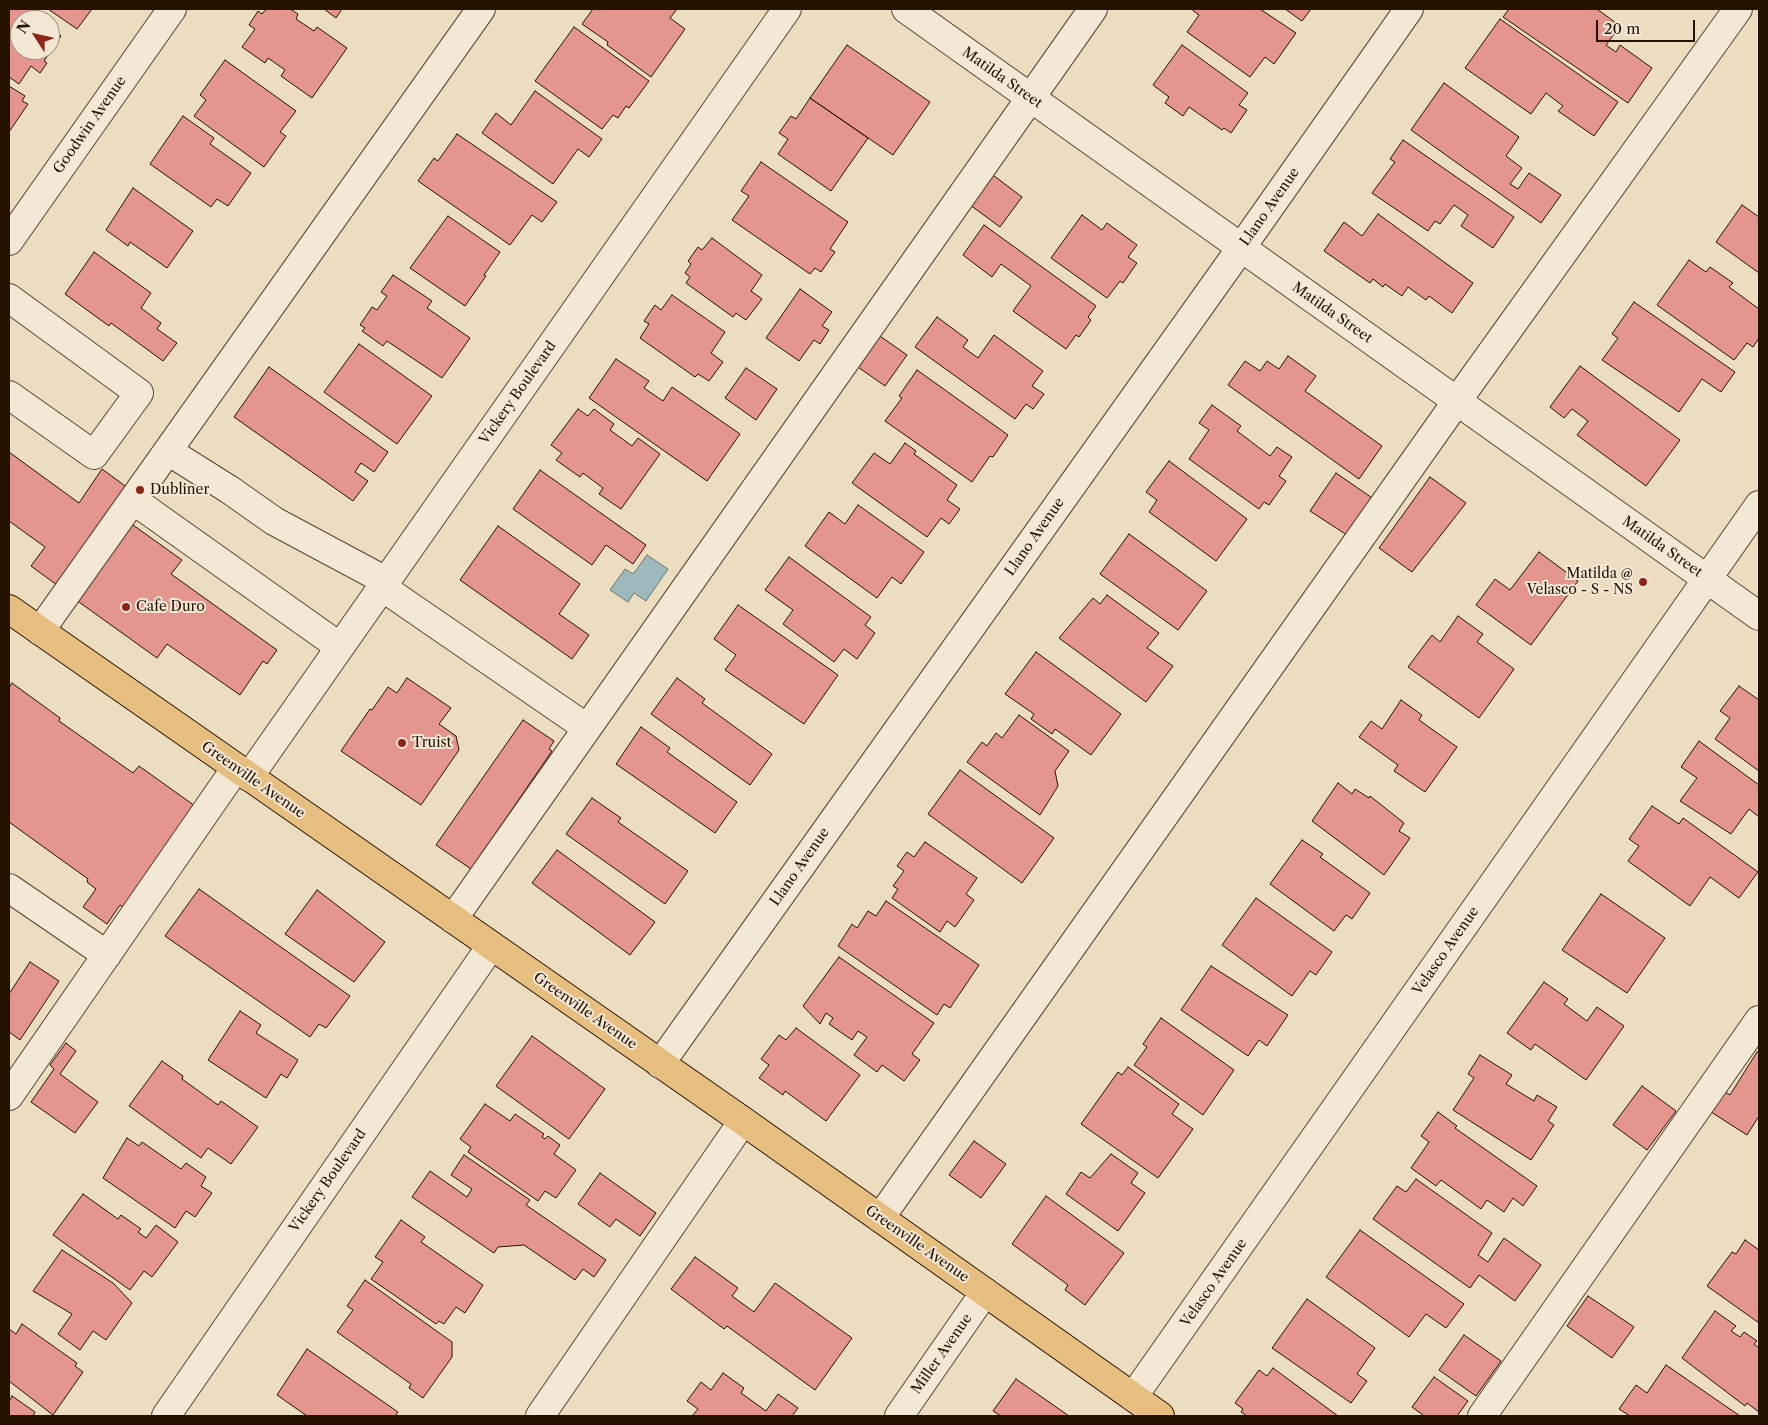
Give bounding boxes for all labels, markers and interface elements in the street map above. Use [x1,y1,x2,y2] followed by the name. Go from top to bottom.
[10,10,60,60] north arrow
[1598,10,1697,42] scale bar
[13,17,34,37] text: N
[1604,19,1640,38] text: 20 m
[959,44,1045,112] street label: Matilda Street
[50,73,130,177] street label: Goodwin Avenue
[1237,165,1303,249] street label: Llano Avenue
[1289,279,1375,347] street label: Matilda Street
[476,338,560,448] street label: Vickery Boulevard
[150,482,209,498] place label: Dubliner
[134,484,146,496] marker: Dubliner
[1002,495,1068,579] street label: Llano Avenue
[1619,513,1705,581] street label: Matilda Street
[1527,566,1633,598] place label: Matilda @ Velasco - S - NS
[1637,576,1649,588] marker: Matilda @ Velasco - S - NS
[136,599,205,615] place label: Cafe Duro
[120,601,132,613] marker: Cafe Duro
[412,735,451,751] place label: Truist
[396,737,408,749] marker: Truist
[198,738,308,822] street label: Greenville Avenue
[767,825,833,909] street label: Llano Avenue
[1409,904,1483,998] street label: Velasco Avenue
[530,969,640,1053] street label: Greenville Avenue
[286,1126,370,1236] street label: Vickery Boulevard
[862,1202,972,1286] street label: Greenville Avenue
[1177,1236,1251,1330] street label: Velasco Avenue
[908,1311,976,1397] street label: Miller Avenue

